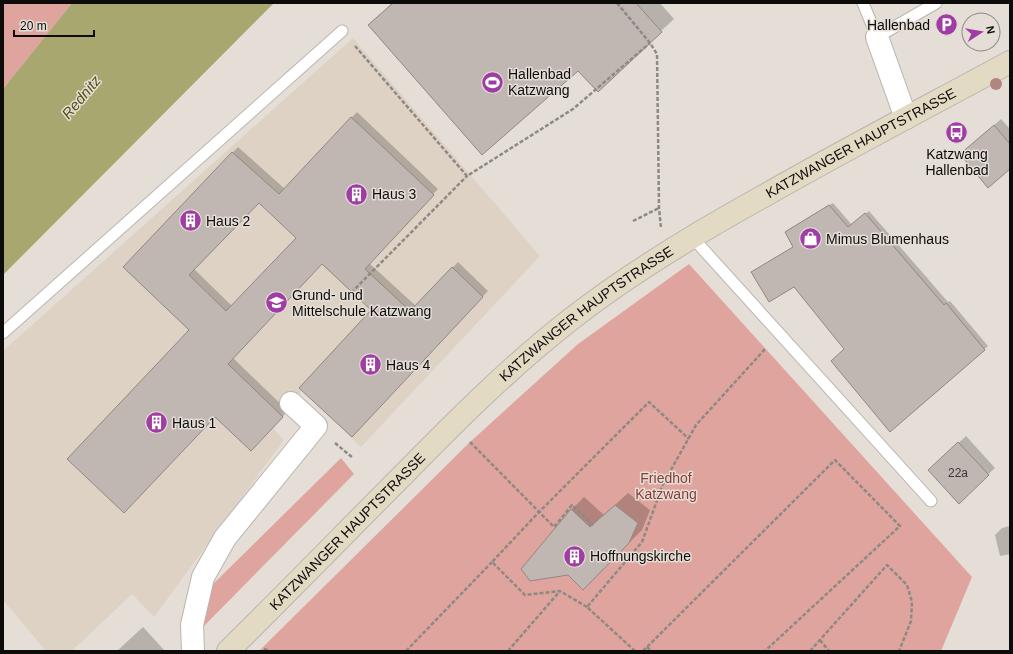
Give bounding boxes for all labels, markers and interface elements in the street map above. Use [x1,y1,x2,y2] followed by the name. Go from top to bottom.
[14,12,94,38] scale bar
[933,12,959,38] parking icon: Hallenbad
[961,12,1001,52] north arrow
[867,17,930,33] place label: Hallenbad
[20,19,47,33] text: 20 m
[984,25,997,35] text: N
[508,66,571,98] place label: Hallenbad Katzwang
[479,69,505,95] sports icon: Hallenbad Katzwang
[58,72,104,122] water label: Rednitz
[763,85,958,201] street label: KATZWANGER HAUPTSTRASSE
[944,119,970,145] bus stop icon: Katzwang Hallenbad
[925,146,989,178] place label: Katzwang Hallenbad
[343,181,369,207] building icon: Haus 3
[372,186,417,202] place label: Haus 3
[177,208,203,234] building icon: Haus 2
[206,213,251,229] place label: Haus 2
[797,226,823,252] shop icon: Mimus Blumenhaus
[826,231,949,247] place label: Mimus Blumenhaus
[496,243,676,384] street label: KATZWANGER HAUPTSTRASSE
[292,287,431,319] place label: Grund- und Mittelschule Katzwang
[263,290,289,316] school or university icon: Grund- und Mittelschule Katzwang
[357,352,383,378] building icon: Haus 4
[386,357,431,373] place label: Haus 4
[143,410,169,436] building icon: Haus 1
[172,415,217,431] place label: Haus 1
[266,450,428,613] street label: KATZWANGER HAUPTSTRASSE
[948,466,968,480] house number: 22a
[635,470,697,502] park label: Friedhof Katzwang
[561,543,587,569] building icon: Hoffnungskirche
[590,548,691,564] place label: Hoffnungskirche

